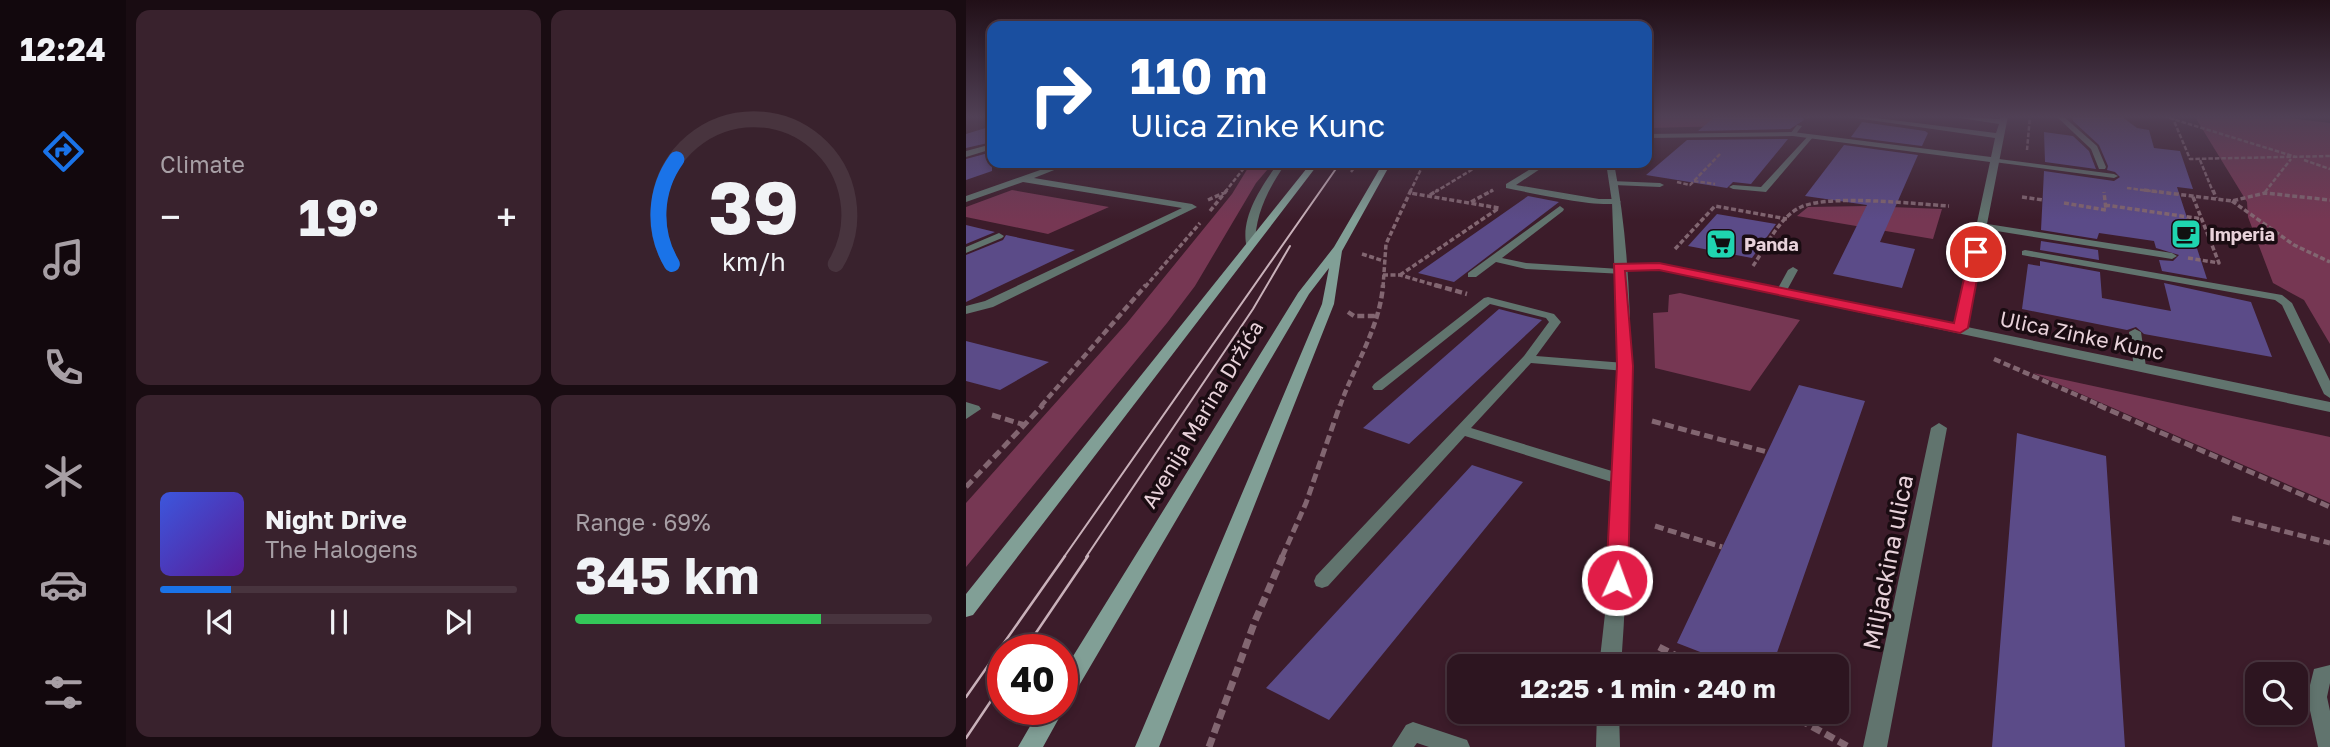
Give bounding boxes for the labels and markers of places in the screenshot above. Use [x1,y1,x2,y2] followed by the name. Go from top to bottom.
[2169,217,2203,251] cafe icon: Imperia
[1946,222,2006,282] pin
[2209,223,2275,245] place label: Imperia
[1704,227,1738,261] supermarket icon: Panda
[1744,233,1799,255] place label: Panda

